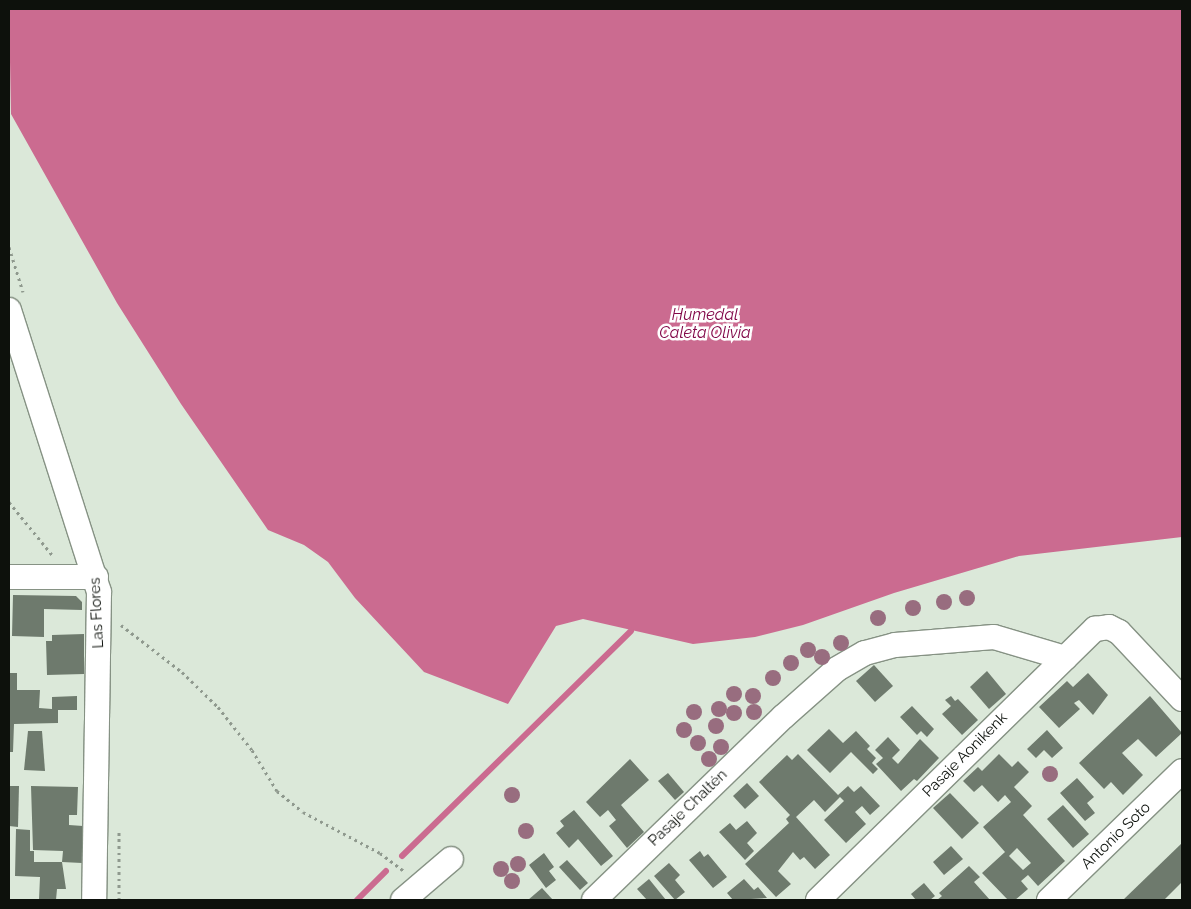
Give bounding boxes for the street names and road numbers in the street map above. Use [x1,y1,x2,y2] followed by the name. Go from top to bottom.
[86,577,108,649] street label: Las Flores
[919,709,1011,801] street label: Pasaje Aonikenk
[645,766,731,850] street label: Pasaje Chaltén
[1078,799,1154,873] street label: Antonio Soto

